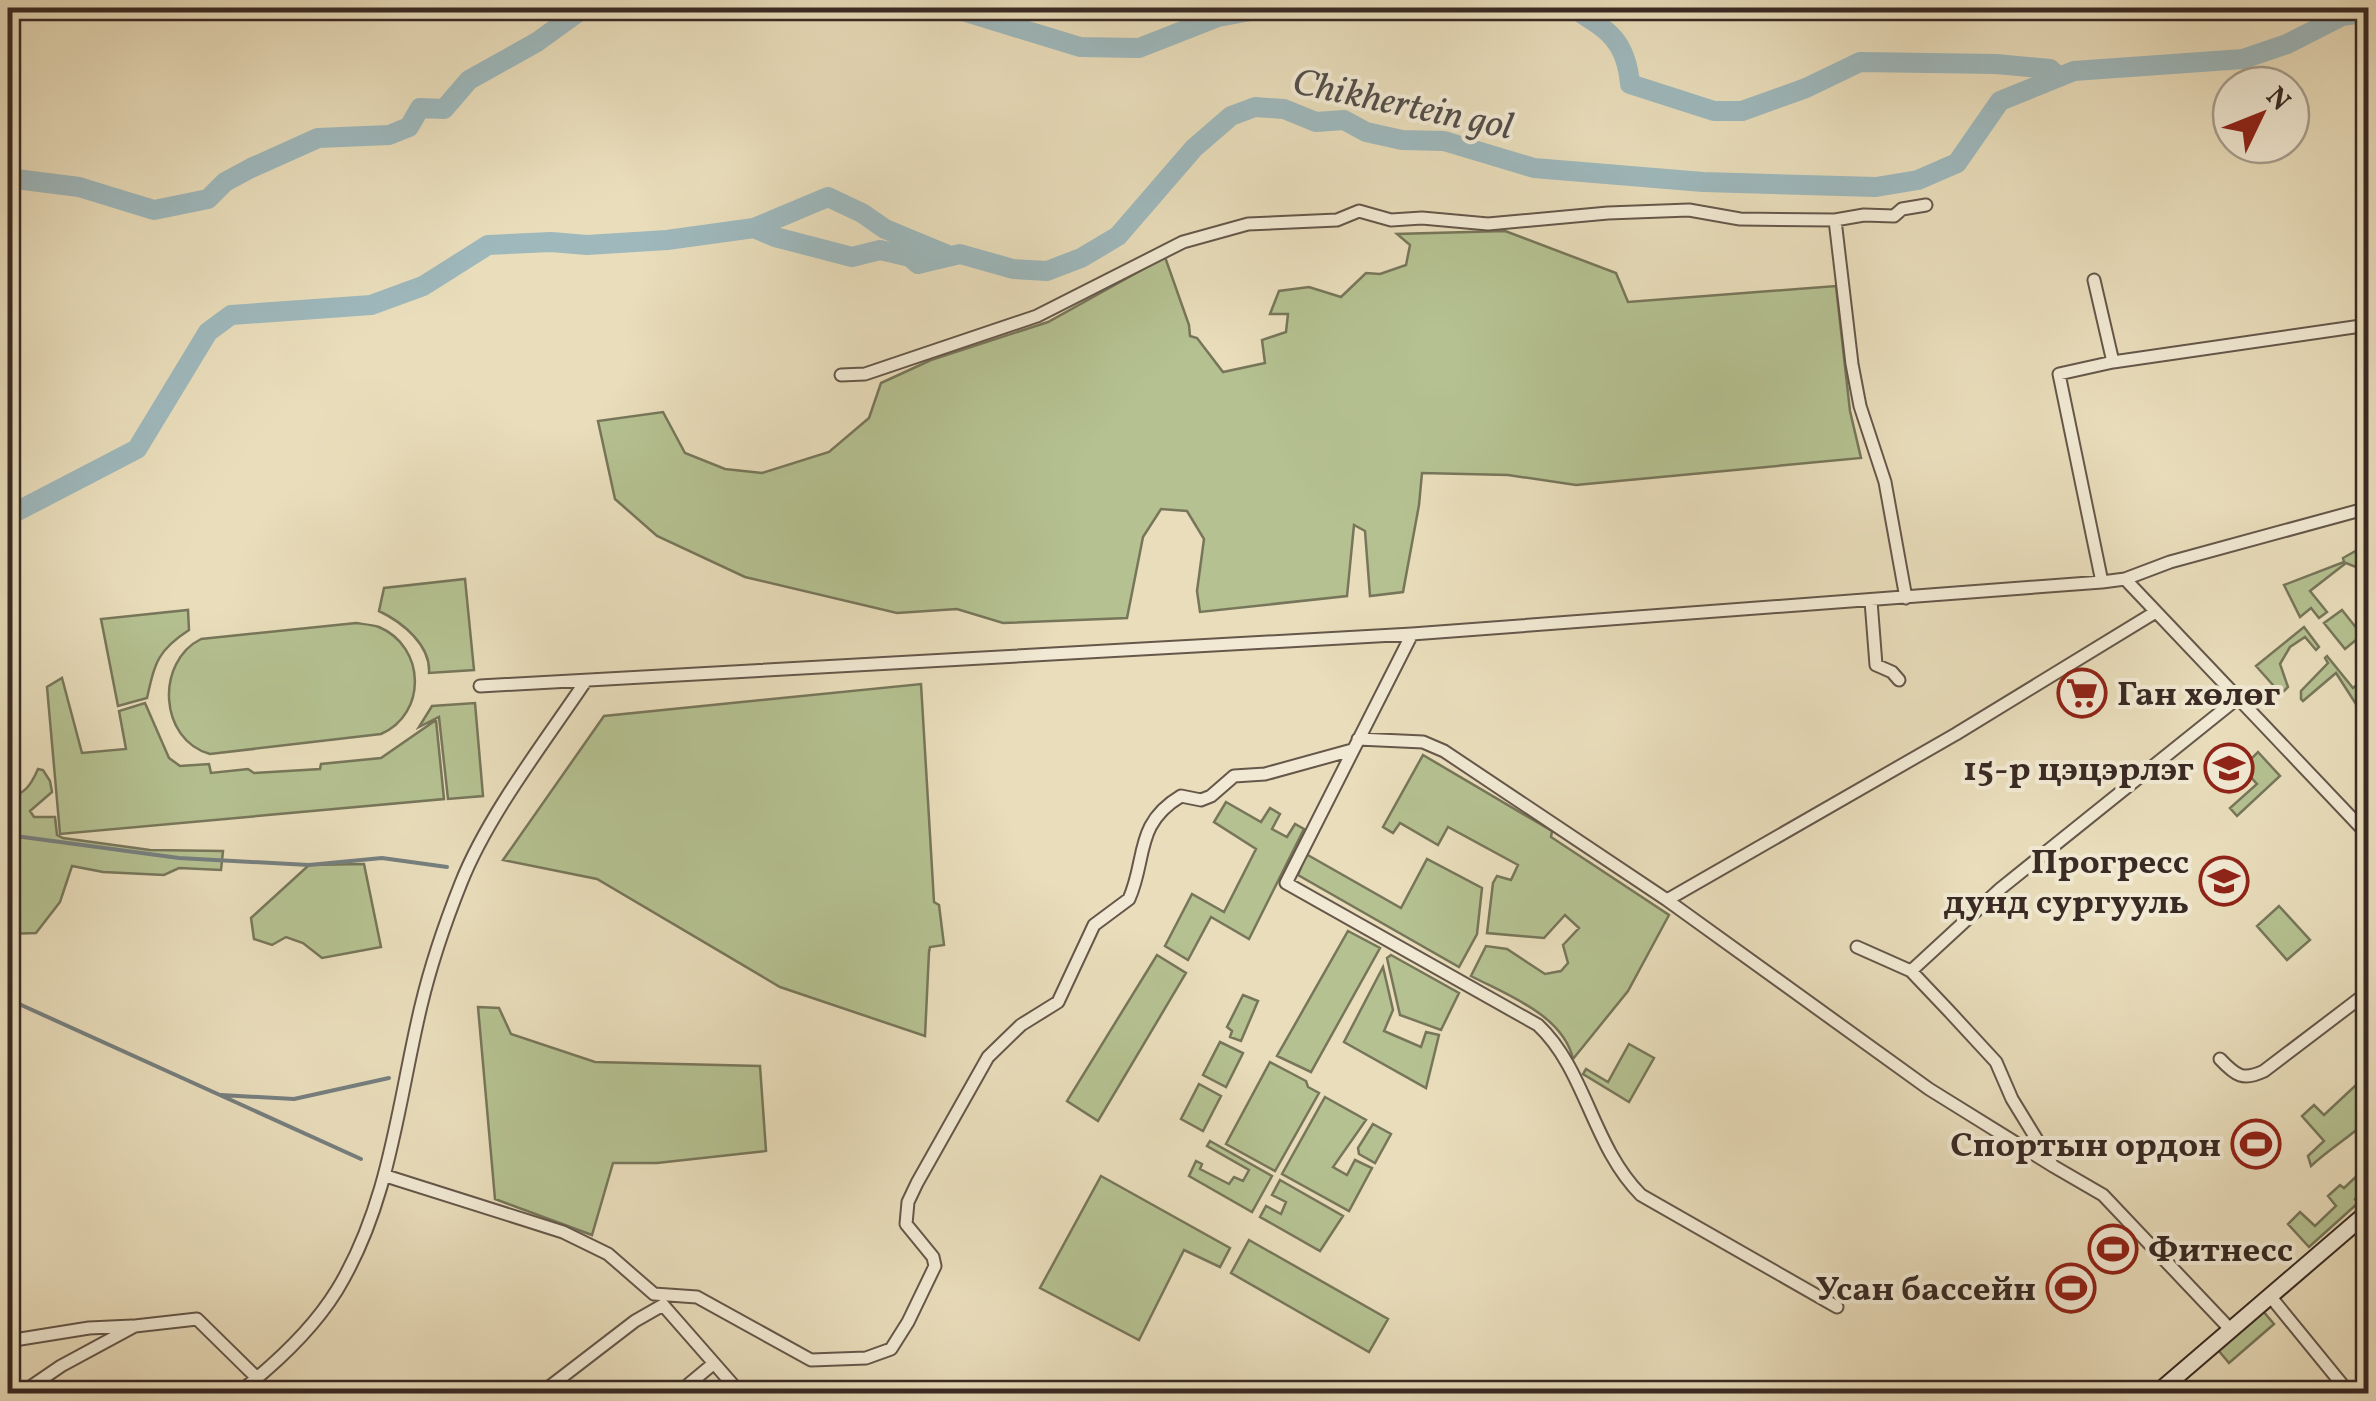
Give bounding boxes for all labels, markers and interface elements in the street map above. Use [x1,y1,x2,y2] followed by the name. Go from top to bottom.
[1287,57,1517,156] water label: Chikhertein gol
[2211,65,2311,165] north arrow
[2256,79,2299,120] text: N
[2056,667,2108,719] supermarket icon: Ган хөлөг
[2117,672,2280,720] place label: Ган хөлөг
[2203,742,2255,794] school or university icon: 15-р цэцэрлэг
[1963,747,2194,795] place label: 15-р цэцэрлэг
[1944,840,2189,928] place label: Прогресс дунд сургууль
[2198,855,2250,907] school or university icon: Прогресс дунд сургууль
[2230,1118,2282,1170] sports icon: Спортын ордон
[1950,1123,2221,1171] place label: Спортын ордон
[2087,1223,2139,1275] sports icon: Фитнесс
[2148,1228,2293,1276] place label: Фитнесс
[2045,1262,2097,1314] sports icon: Усан бассейн
[1816,1267,2036,1315] place label: Усан бассейн

